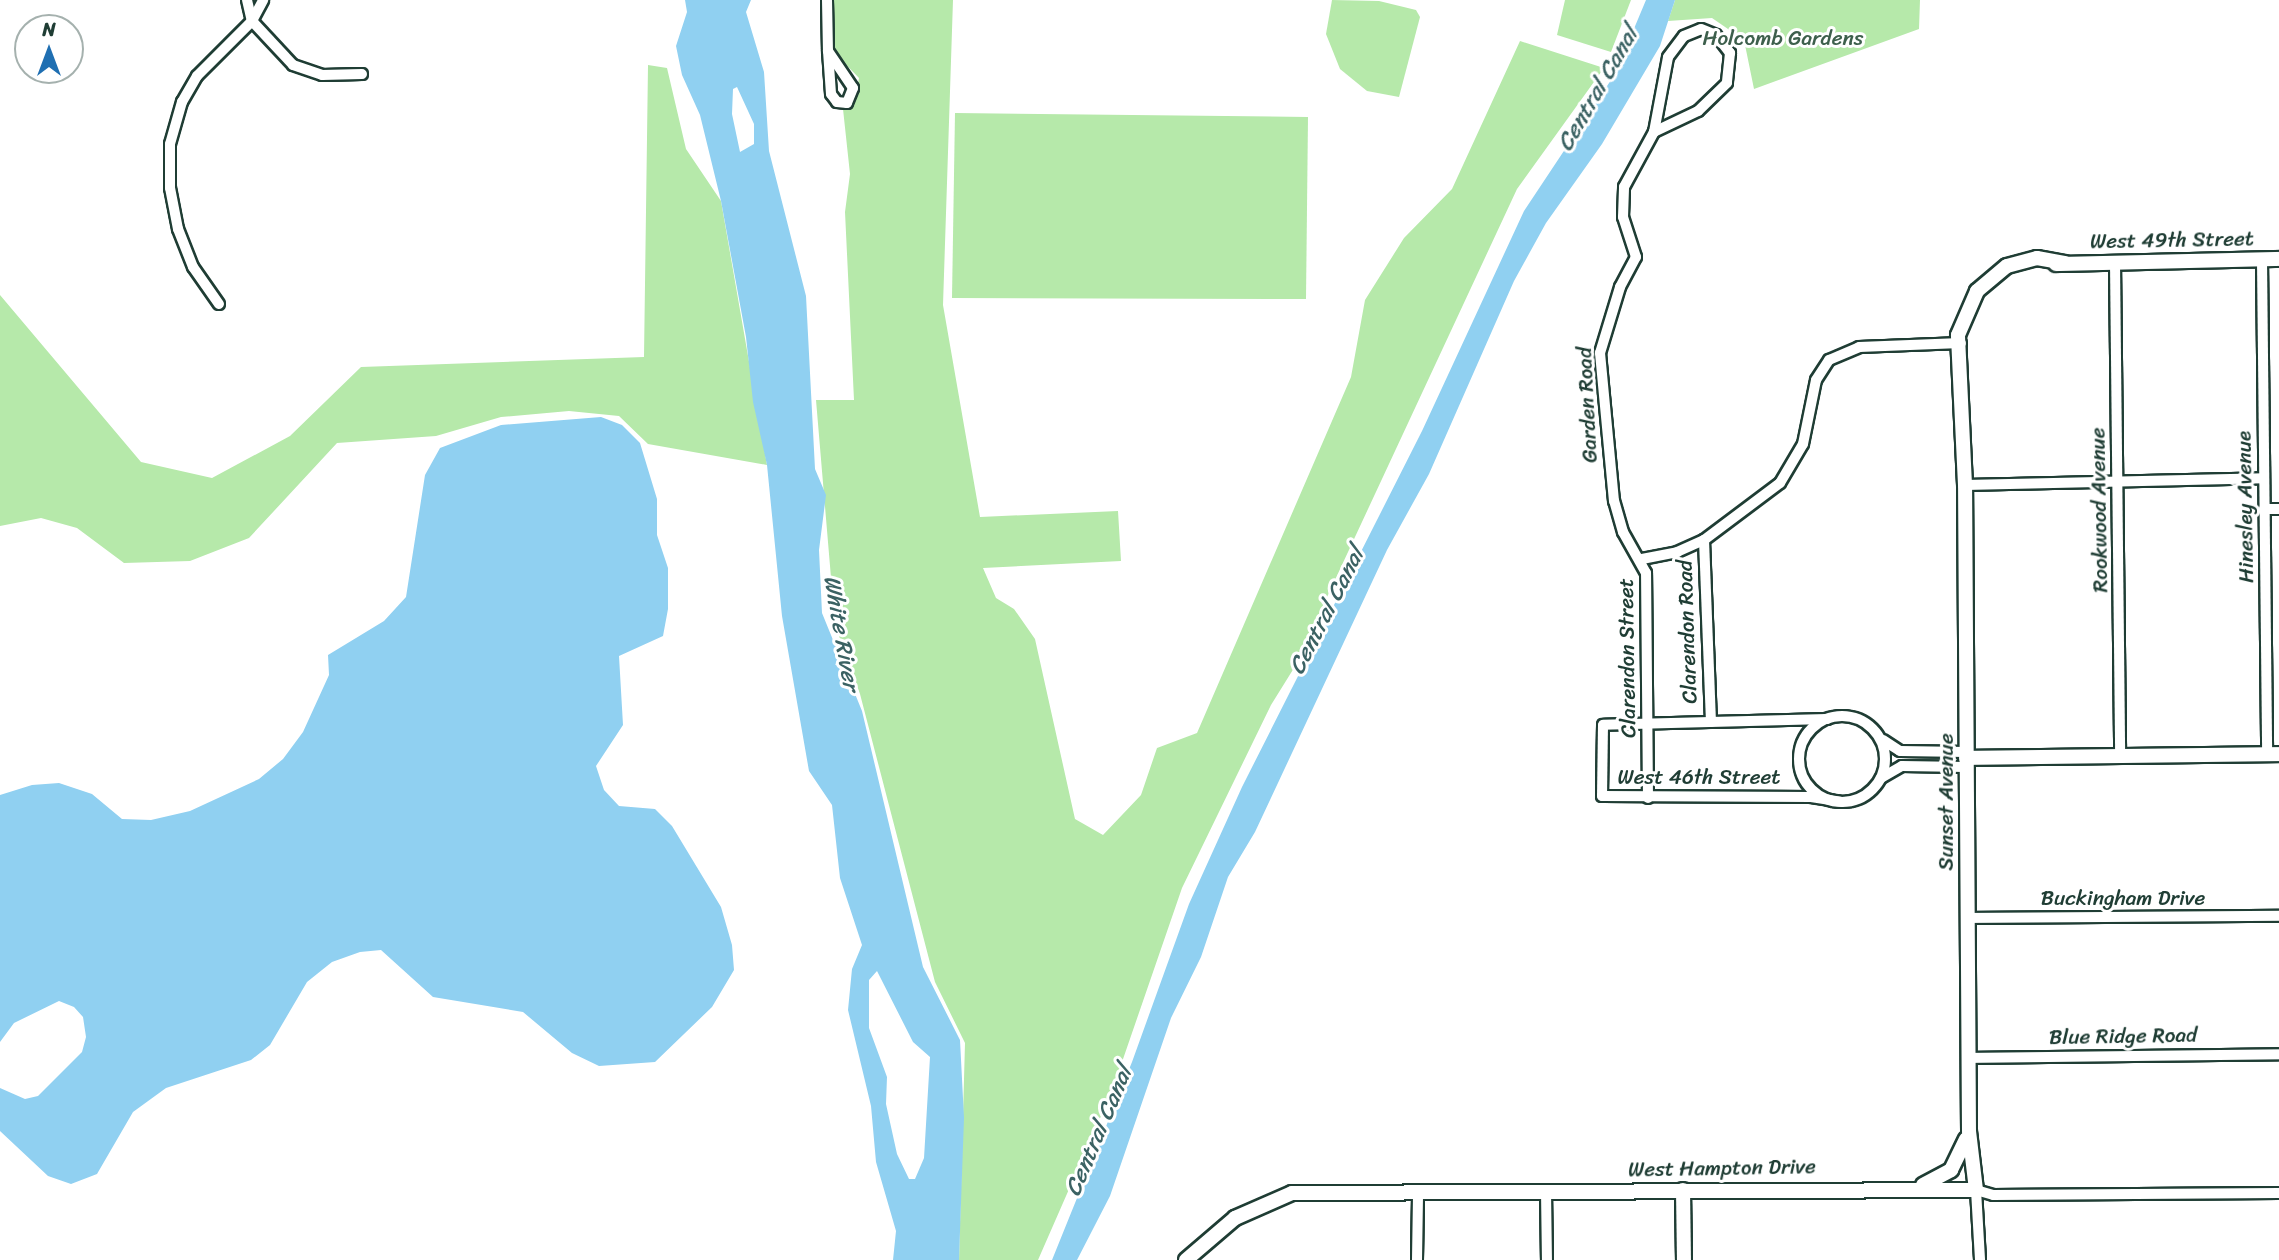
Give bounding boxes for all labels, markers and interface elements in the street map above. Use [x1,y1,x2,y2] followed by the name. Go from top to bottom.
[42,13,56,46] text: N
[14,14,84,84] north arrow
[1551,22,1645,156] water label: Central Canal
[1703,25,1863,51] park label: Holcomb Gardens
[2090,226,2254,254] street label: West 49th Street
[1571,346,1603,464] street label: Garden Road
[2085,428,2113,592] street label: Rookwood Avenue
[2231,431,2259,583] street label: Hinesley Avenue
[1283,543,1371,679] water label: Central Canal
[1672,560,1702,704] street label: Clarendon Road
[817,573,865,693] water label: White River
[1613,578,1641,738] street label: Clarendon Street
[1933,733,1959,871] street label: Sunset Avenue
[1617,764,1781,790] street label: West 46th Street
[2041,885,2205,911] street label: Buckingham Drive
[2049,1022,2197,1050] street label: Blue Ridge Road
[1059,1062,1139,1200] water label: Central Canal
[1628,1154,1816,1182] street label: West Hampton Drive

